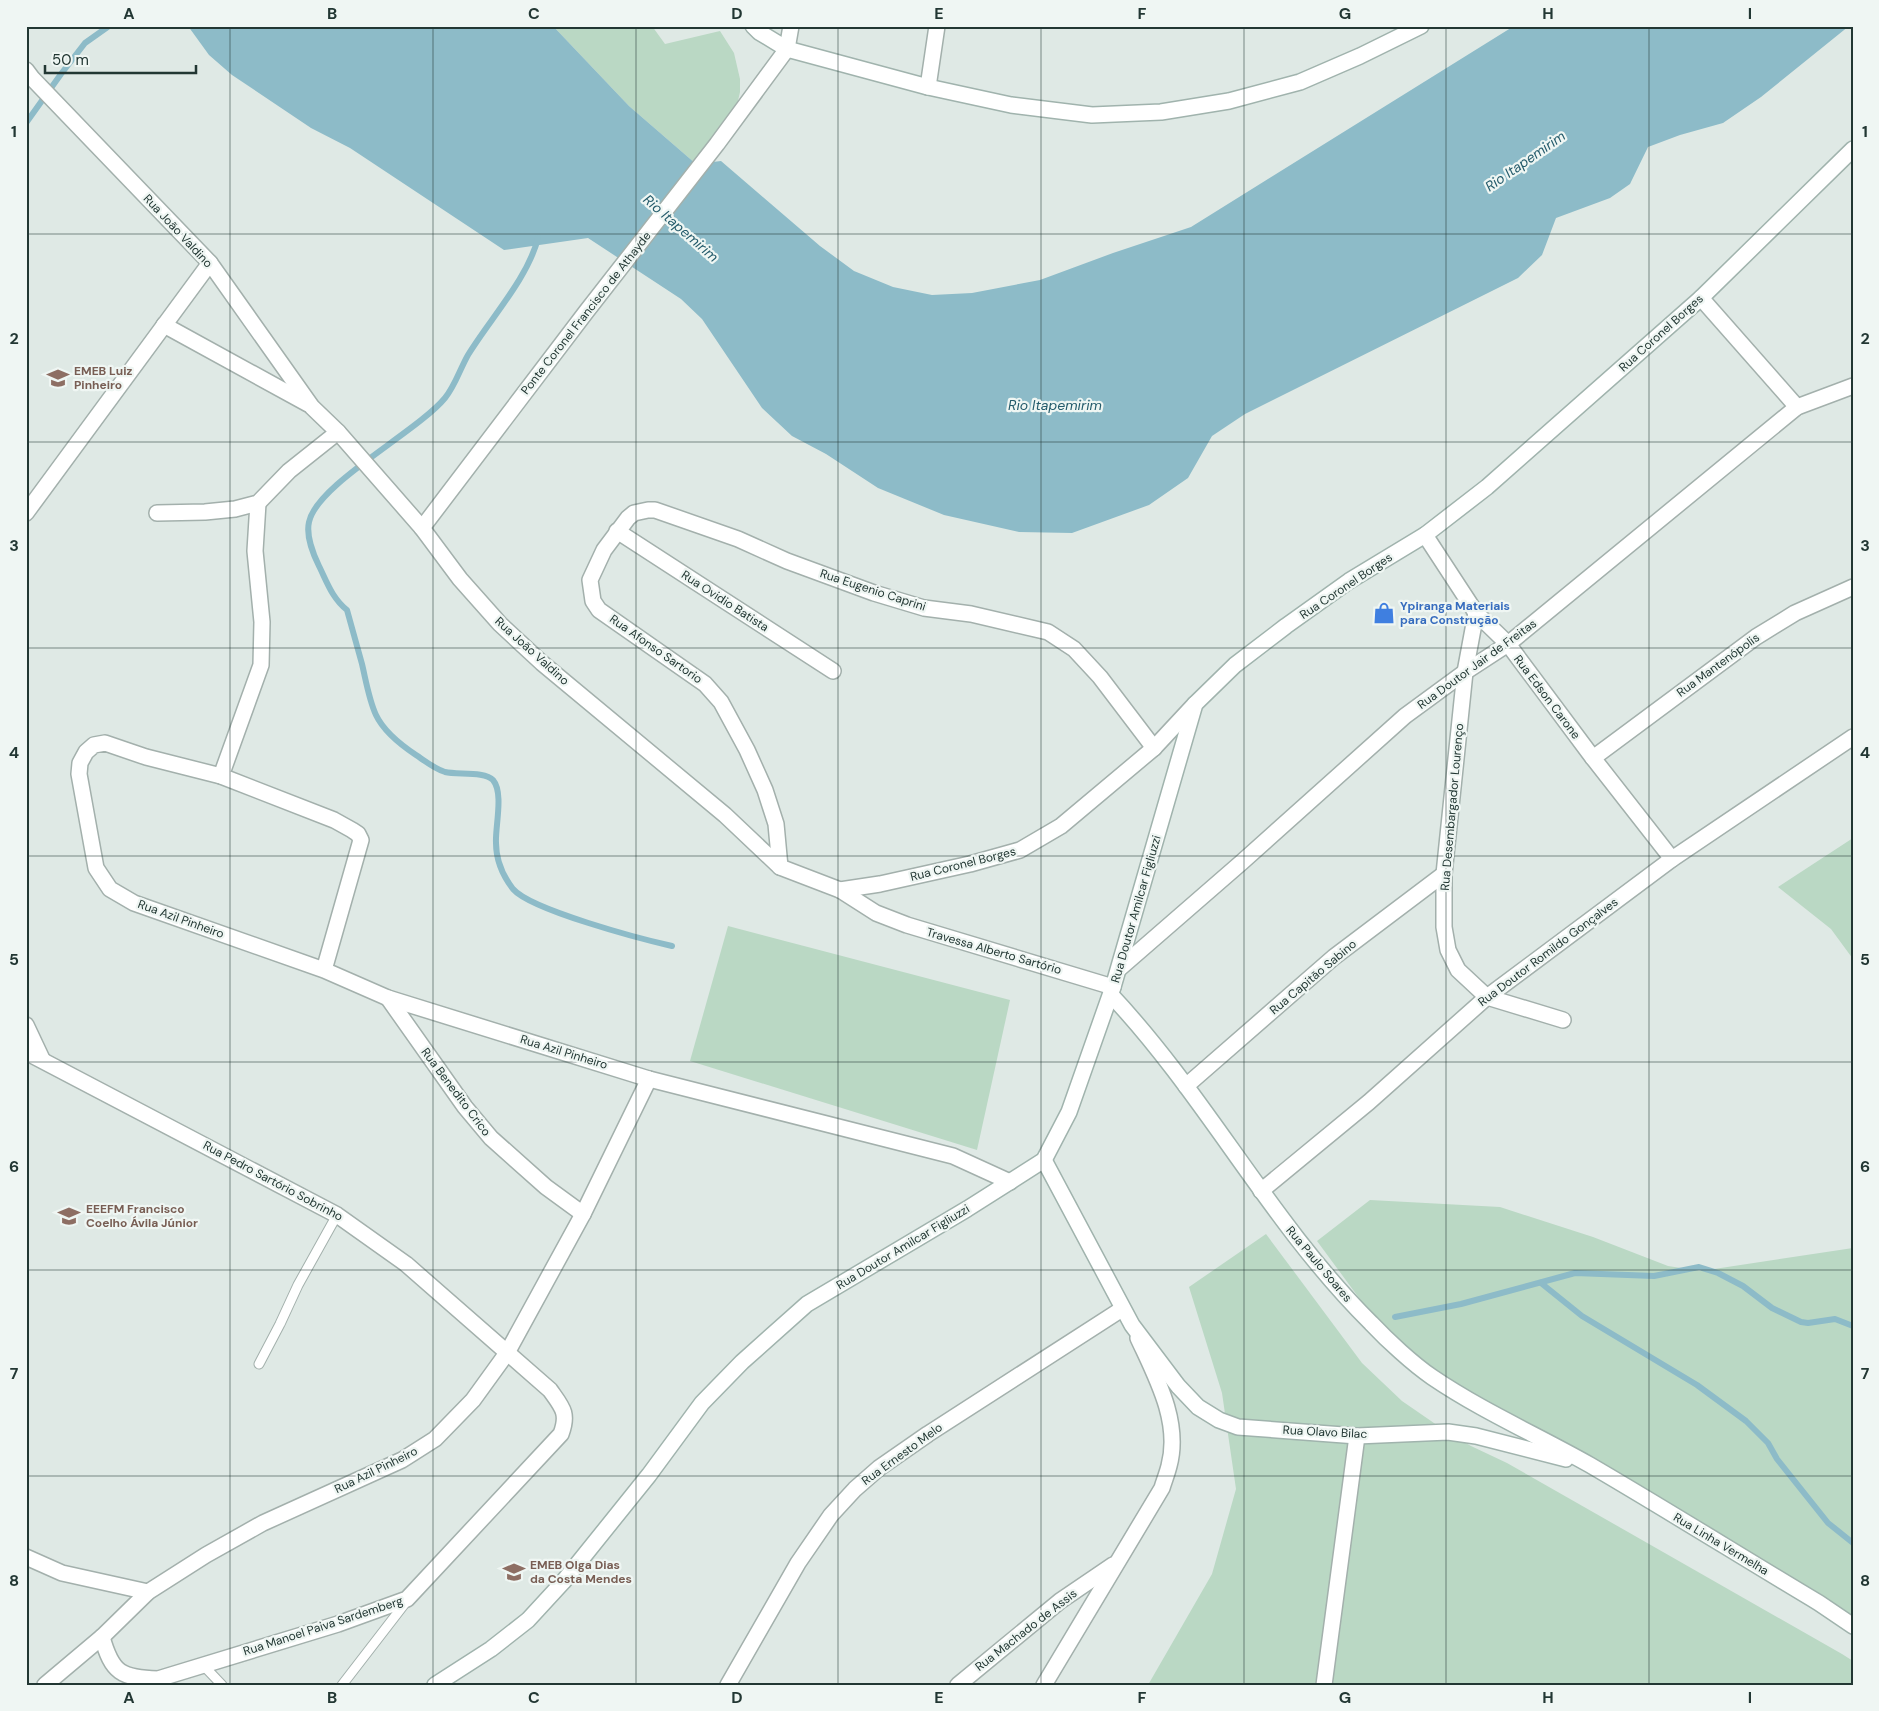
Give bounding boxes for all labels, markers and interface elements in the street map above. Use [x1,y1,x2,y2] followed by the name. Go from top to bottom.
[123,3,135,24] text: A
[327,3,337,24] text: B
[528,3,540,24] text: C
[731,3,743,24] text: D
[934,3,944,24] text: E
[1138,3,1147,24] text: F
[1339,3,1351,24] text: G
[1542,3,1554,24] text: H
[1748,3,1752,24] text: I
[45,42,196,74] scale bar
[52,50,89,70] text: 50 m
[11,121,17,142] text: 1
[1862,121,1868,142] text: 1
[1481,127,1569,195] water label: Rio Itapemirim
[640,190,722,266] water label: Rio Itapemirim
[140,191,216,271] street label: Rua João Valdino
[517,228,655,398] street label: Ponte Coronel Francisco de Athayde
[1615,291,1707,375] street label: Rua Coronel Borges
[9,328,19,349] text: 2
[1860,328,1870,349] text: 2
[74,363,132,393] place label: EMEB Luiz Pinheiro
[45,365,71,391] school or university icon: EMEB Luiz Pinheiro
[1008,396,1102,414] water label: Rio Itapemirim
[9,535,19,556] text: 3
[1860,535,1870,556] text: 3
[1297,549,1395,623] street label: Rua Coronel Borges
[818,565,928,615] street label: Rua Eugenio Caprini
[678,567,772,635] street label: Rua Ovidio Batista
[1400,598,1510,628] place label: Ypiranga Materiais para Construção
[1371,600,1397,626] shop icon: Ypiranga Materiais para Construção
[606,611,706,687] street label: Rua Afonso Sartorio
[491,613,573,689] street label: Rua João Valdino
[1414,615,1540,713] street label: Rua Doutor Jair de Freitas
[1673,629,1763,701] street label: Rua Mantenópolis
[1510,652,1584,742] street label: Rua Edson Carone
[1437,723,1467,891] street label: Rua Desembargador Lourenço
[9,742,19,763] text: 4
[1860,742,1870,763] text: 4
[1107,833,1165,985] street label: Rua Doutor Amilcar Figliuzzi
[909,843,1017,885] street label: Rua Coronel Borges
[1475,894,1621,1010] street label: Rua Doutor Romildo Gonçalves
[136,896,226,942] street label: Rua Azil Pinheiro
[925,924,1063,978] street label: Travessa Alberto Sartório
[1266,936,1360,1018] street label: Rua Capitão Sabino
[9,949,19,970] text: 5
[1860,949,1870,970] text: 5
[518,1031,610,1073] street label: Rua Azil Pinheiro
[418,1045,494,1139] street label: Rua Benedito Crico
[200,1137,346,1225] street label: Rua Pedro Sartório Sobrinho
[9,1156,19,1177] text: 6
[1860,1156,1870,1177] text: 6
[86,1201,198,1231] place label: EEEFM Francisco Coelho Ávila Júnior
[833,1201,973,1293] street label: Rua Doutor Amilcar Figliuzzi
[56,1203,82,1229] school or university icon: EEEFM Francisco Coelho Ávila Júnior
[1283,1223,1355,1305] street label: Rua Paulo Soares
[10,1363,19,1384] text: 7
[1861,1363,1870,1384] text: 7
[858,1419,946,1489] street label: Rua Ernesto Melo
[1282,1422,1368,1442] street label: Rua Olavo Bilac
[332,1443,420,1497] street label: Rua Azil Pinheiro
[1670,1509,1772,1579] street label: Rua Linha Vermelha
[530,1557,632,1587] place label: EMEB Olga Dias da Costa Mendes
[501,1559,527,1585] school or university icon: EMEB Olga Dias da Costa Mendes
[9,1570,19,1591] text: 8
[1860,1570,1870,1591] text: 8
[972,1585,1080,1675] street label: Rua Machado de Assis
[241,1593,405,1659] street label: Rua Manoel Paiva Sardemberg
[123,1687,135,1708] text: A
[327,1687,337,1708] text: B
[528,1687,540,1708] text: C
[731,1687,743,1708] text: D
[934,1687,944,1708] text: E
[1138,1687,1147,1708] text: F
[1339,1687,1351,1708] text: G
[1542,1687,1554,1708] text: H
[1748,1687,1752,1708] text: I

